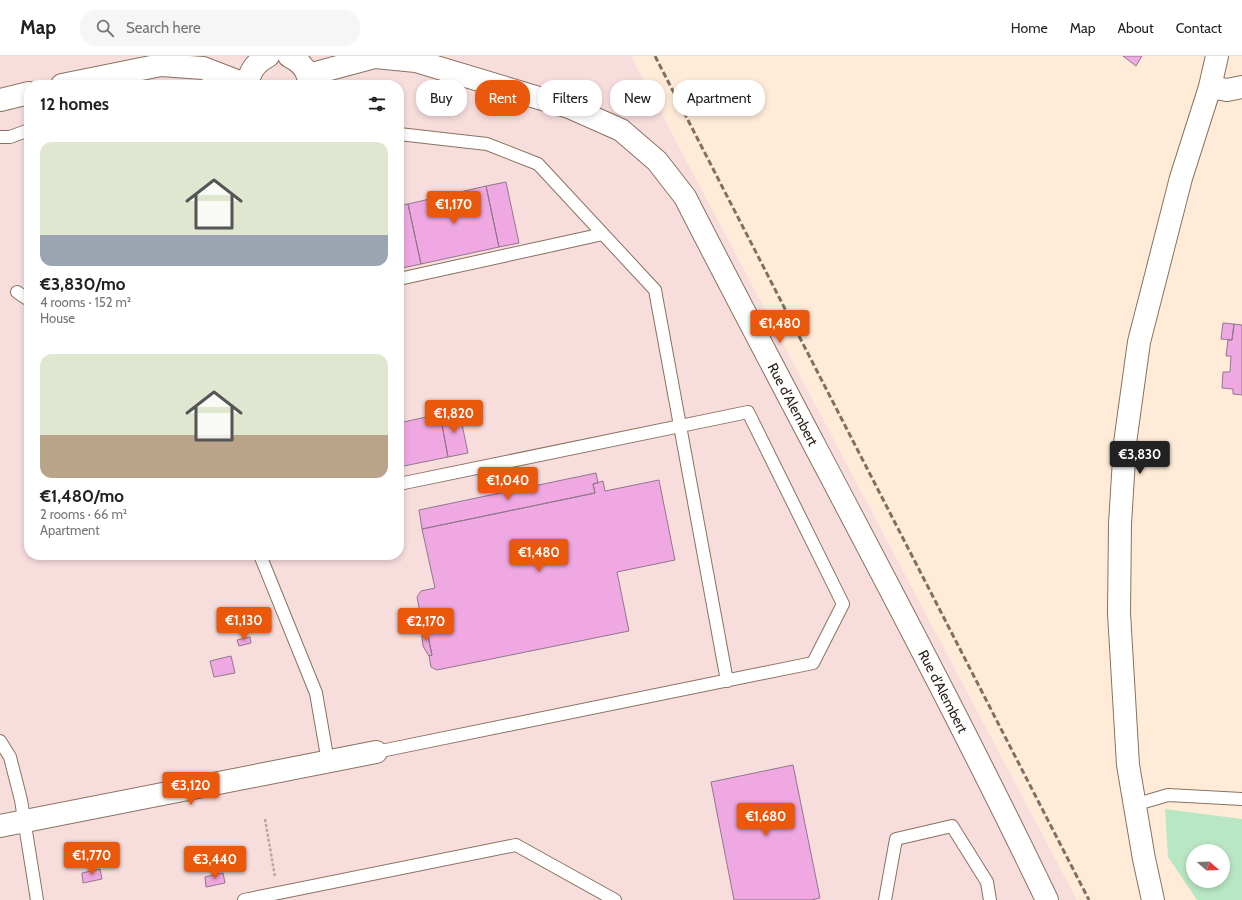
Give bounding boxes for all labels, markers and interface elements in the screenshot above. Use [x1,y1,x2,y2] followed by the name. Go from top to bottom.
[80,10,360,46] search box
[20,16,56,39] text: Map
[94,17,116,39] icon: search
[126,19,201,37] text: Search here
[1011,19,1048,37] text: Home
[1070,19,1095,37] text: Map
[1117,19,1154,37] text: About
[1176,19,1222,37] text: Contact
[416,80,467,116] chip: Buy
[475,80,530,116] chip: Rent
[538,80,602,116] chip: Filters
[610,80,665,116] chip: New
[673,80,765,116] chip: Apartment
[366,93,388,115] icon: filters
[40,94,109,114] text: 12 homes
[178,168,250,240] icon: home
[421,191,487,225] pin: €1,170
[436,196,472,212] text: €1,170
[40,274,125,294] text: €3,830/mo
[40,294,131,310] text: 4 rooms · 152 m²
[40,310,75,326] text: House
[747,310,813,344] pin: €1,480
[759,315,801,331] text: €1,480
[764,360,822,449] street label: Rue d’Alembert
[178,380,250,452] icon: home
[421,400,487,434] pin: €1,820
[434,405,474,421] text: €1,820
[1107,441,1173,475] pin: €3,830
[1119,446,1161,462] text: €3,830
[475,467,541,501] pin: €1,040
[487,472,529,488] text: €1,040
[40,486,124,506] text: €1,480/mo
[40,506,127,522] text: 2 rooms · 66 m²
[40,522,100,538] text: Apartment
[506,539,572,573] pin: €1,480
[518,544,560,560] text: €1,480
[211,607,277,641] pin: €1,130
[393,608,459,642] pin: €2,170
[226,612,262,628] text: €1,130
[407,613,445,629] text: €2,170
[914,647,972,736] street label: Rue d’Alembert
[158,772,224,806] pin: €3,120
[172,777,210,793] text: €3,120
[733,803,799,837] pin: €1,680
[746,808,786,824] text: €1,680
[59,842,125,876] pin: €1,770
[1186,844,1230,888] north arrow
[1186,844,1230,888] map controls
[182,846,248,880] pin: €3,440
[73,847,111,863] text: €1,770
[193,851,237,867] text: €3,440

